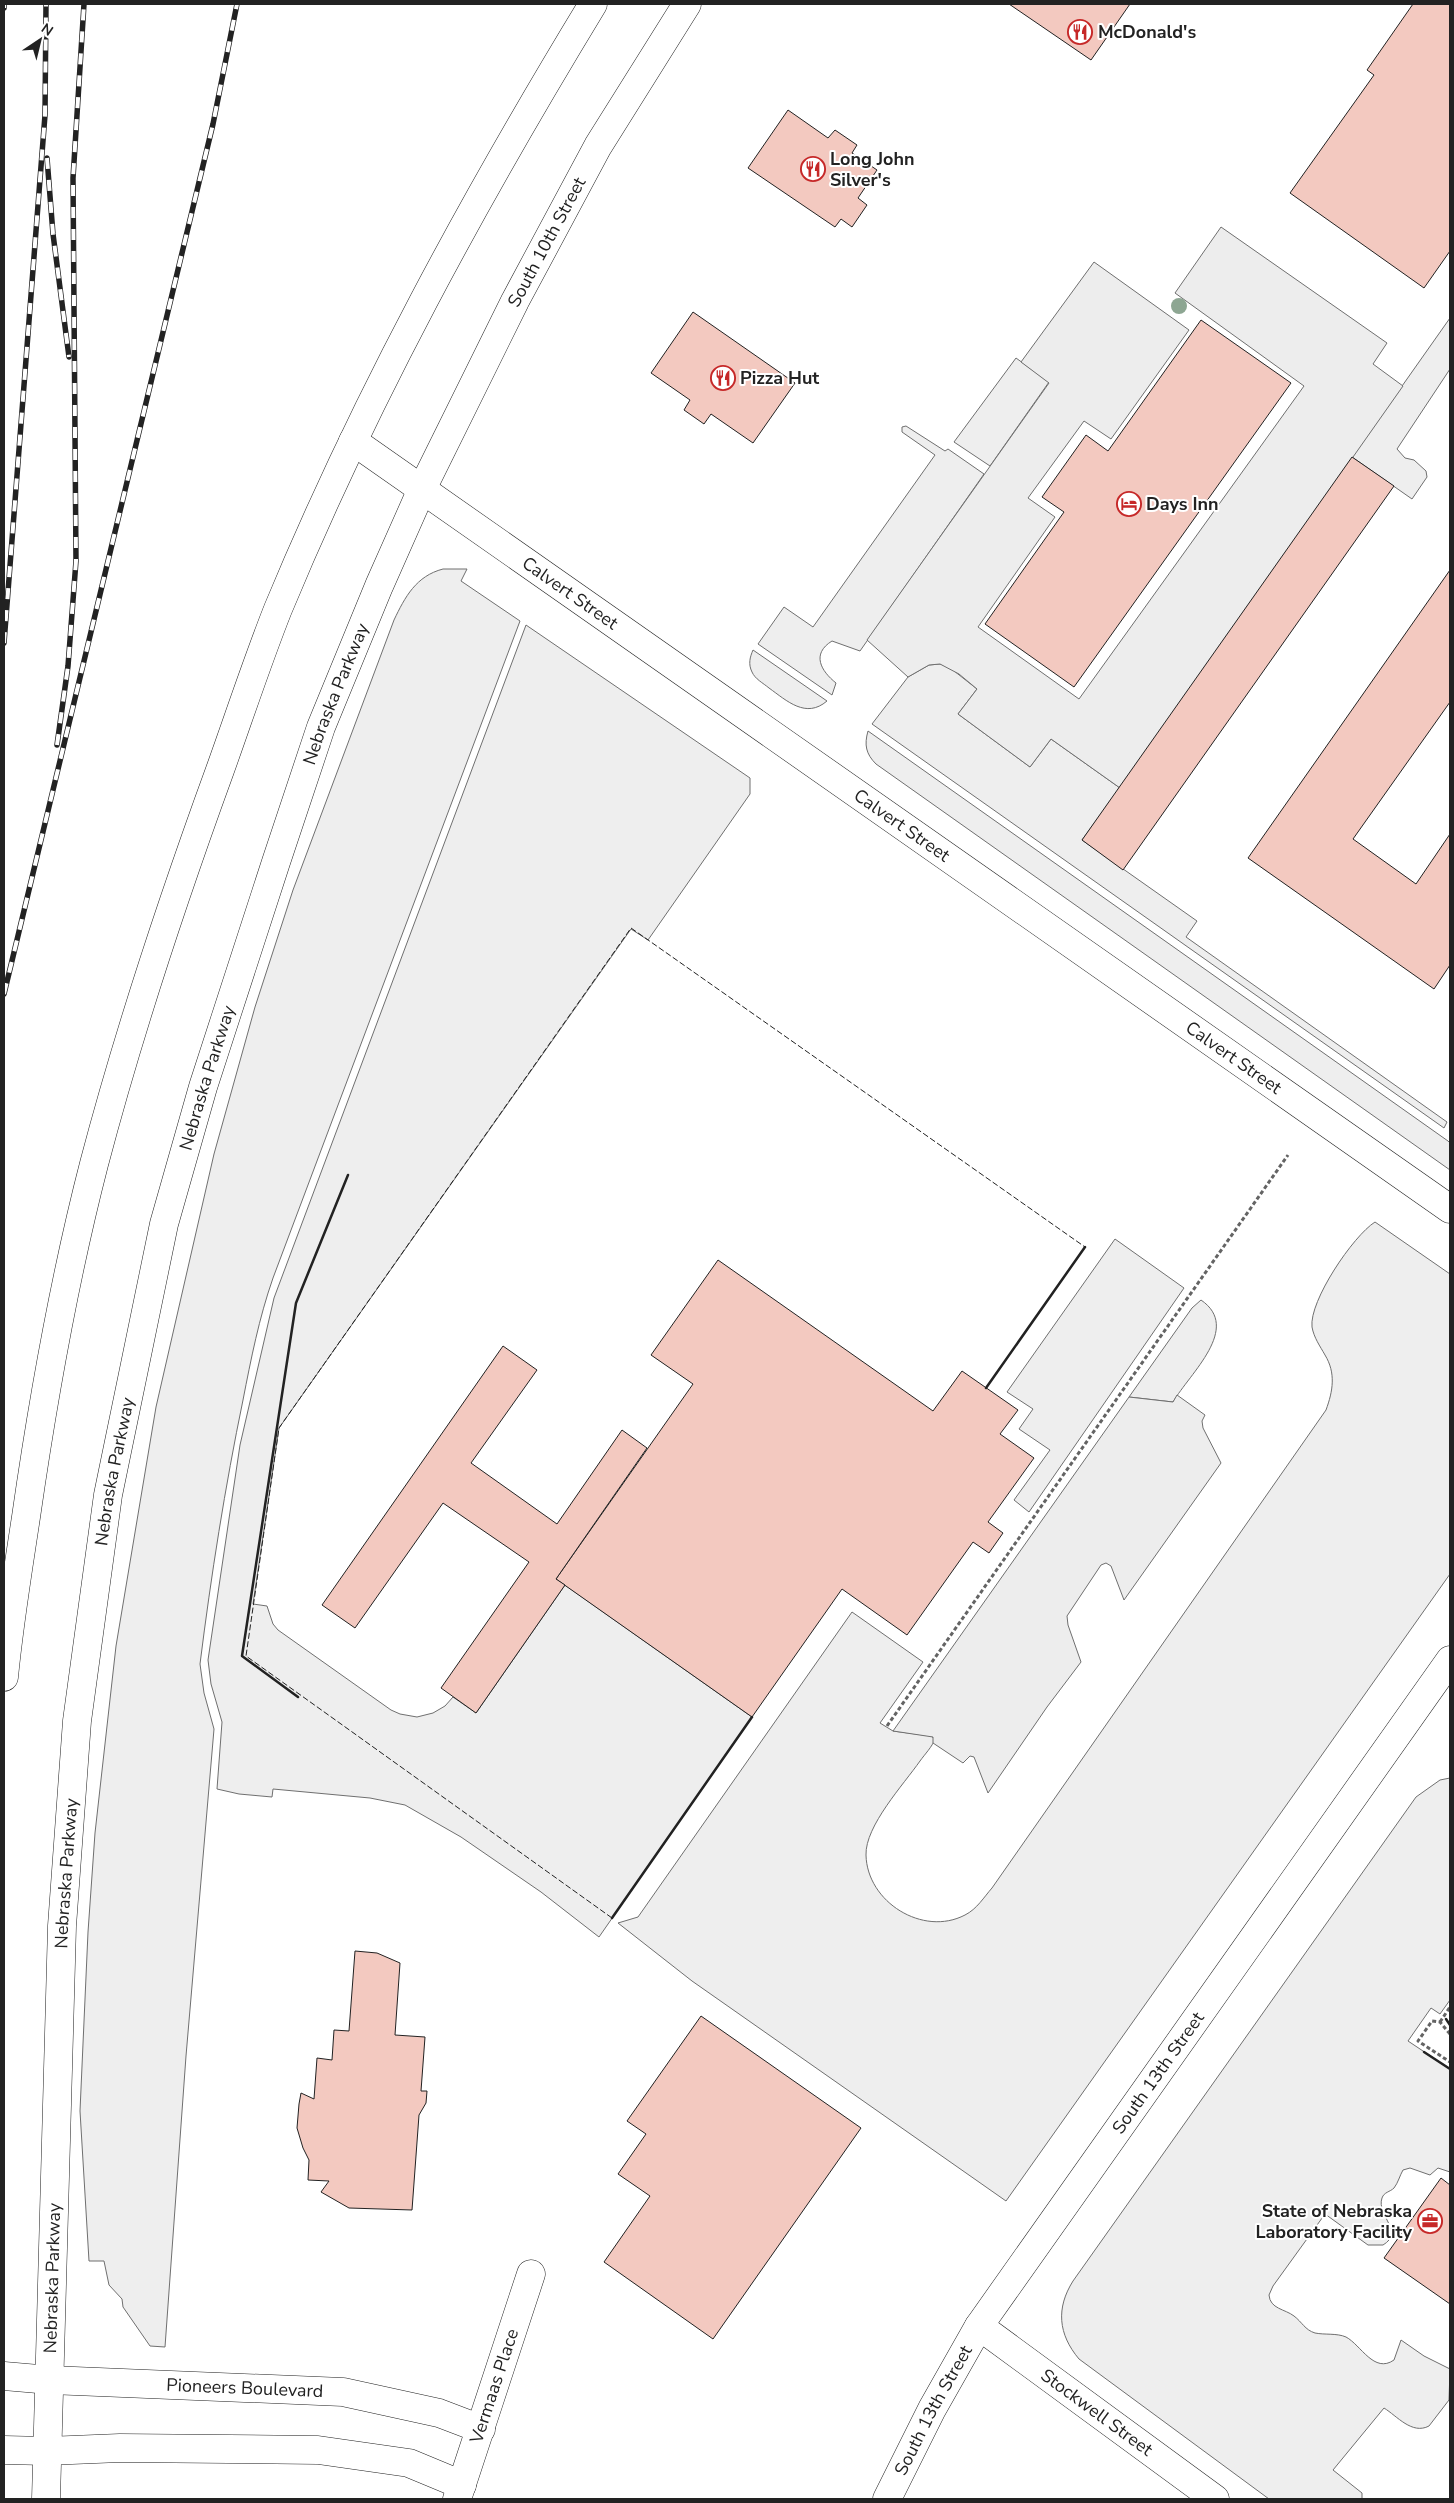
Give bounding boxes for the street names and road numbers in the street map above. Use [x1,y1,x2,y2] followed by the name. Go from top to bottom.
[502,172,592,311] street label: South 10th Street
[517,551,624,635] street label: Calvert Street
[297,619,375,768] street label: Nebraska Parkway
[849,783,955,868] street label: Calvert Street
[174,1002,241,1153] street label: Nebraska Parkway
[1181,1016,1287,1100] street label: Calvert Street
[89,1395,140,1547] street label: Nebraska Parkway
[49,1797,83,1949] street label: Nebraska Parkway
[1107,2006,1210,2139] street label: South 13th Street
[38,2202,66,2354] street label: Nebraska Parkway
[464,2326,524,2447] street label: Vermaas Place
[889,2340,978,2479] street label: South 13th Street
[1036,2363,1158,2462] street label: Stockwell Street
[166,2373,324,2403] street label: Pioneers Boulevard

